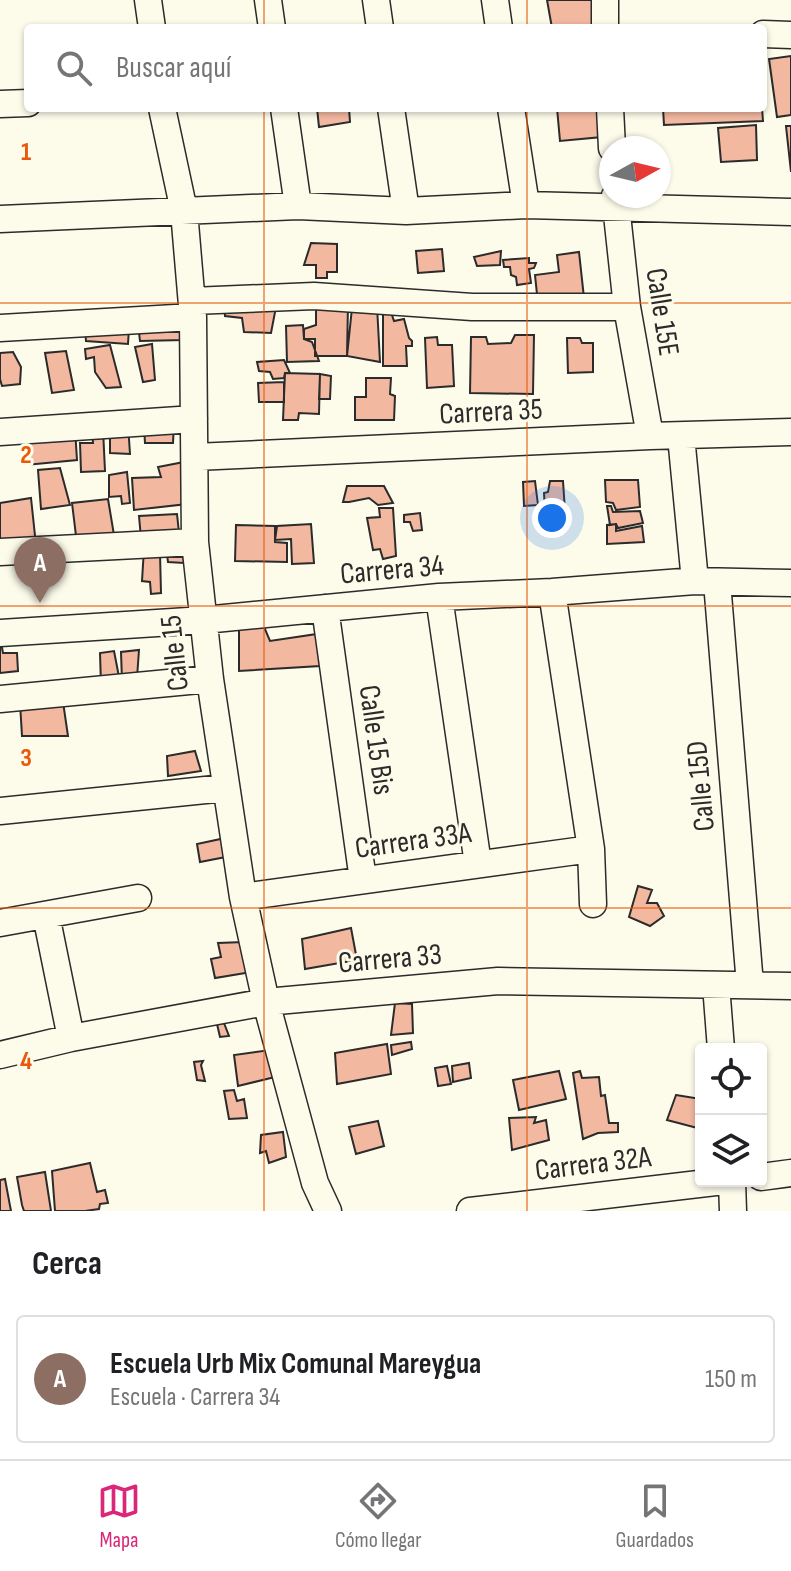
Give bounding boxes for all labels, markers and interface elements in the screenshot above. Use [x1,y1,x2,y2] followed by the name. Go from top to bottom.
[24,24,767,112] search box
[52,46,96,90] icon: search
[116,50,231,86] text: Buscar aquí
[599,136,671,208] north arrow
[21,137,31,168] text: 1
[637,265,687,359] street label: Calle 15E
[438,391,544,433] street label: Carrera 35
[20,440,32,471] text: 2
[532,498,572,538] your location
[14,537,66,603] pin: A
[339,548,445,592] street label: Carrera 34
[153,613,197,693] street label: Calle 15
[350,683,402,797] street label: Calle 15 Bis
[679,739,723,833] street label: Calle 15D
[20,743,32,774] text: 3
[353,815,474,867] street label: Carrera 33A
[337,937,443,981] street label: Carrera 33
[695,1043,767,1187] map controls
[695,1043,767,1115] button: locate
[20,1046,32,1077] text: 4
[695,1115,767,1187] button: layers
[533,1139,653,1189] street label: Carrera 32A
[32,1243,102,1284] text: Cerca
[110,1346,481,1382] text: Escuela Urb Mix Comunal Mareygua
[54,1364,66,1395] text: A
[705,1364,757,1395] text: 150 m
[110,1382,280,1413] text: Escuela · Carrera 34
[97,1479,141,1554] tab: Mapa
[335,1479,422,1554] tab: Cómo llegar
[616,1479,694,1554] tab: Guardados

